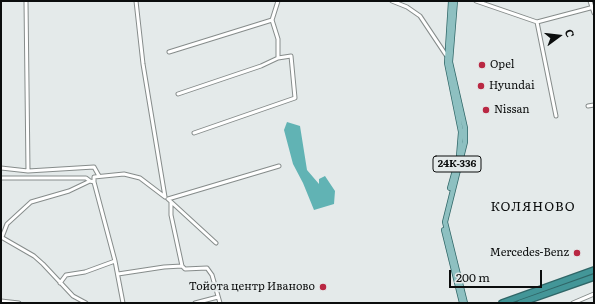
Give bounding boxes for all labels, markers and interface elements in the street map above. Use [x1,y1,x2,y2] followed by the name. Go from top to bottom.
[539,16,579,56] north arrow
[562,27,579,39] text: С
[490,58,514,72] place label: Opel
[477,60,487,70] marker: Opel
[489,79,535,93] place label: Hyundai
[476,81,486,91] marker: Hyundai
[494,103,530,117] place label: Nissan
[481,105,491,115] marker: Nissan
[433,156,481,172] road number: 24К-336
[490,199,576,215] district label: КОЛЯНОВО
[490,246,569,260] place label: Mercedes-Benz
[572,248,582,258] marker: Mercedes-Benz
[451,262,544,288] scale bar
[456,268,490,286] text: 200 m
[189,280,315,294] place label: Тойота центр Иваново
[318,282,328,292] marker: Тойота центр Иваново

